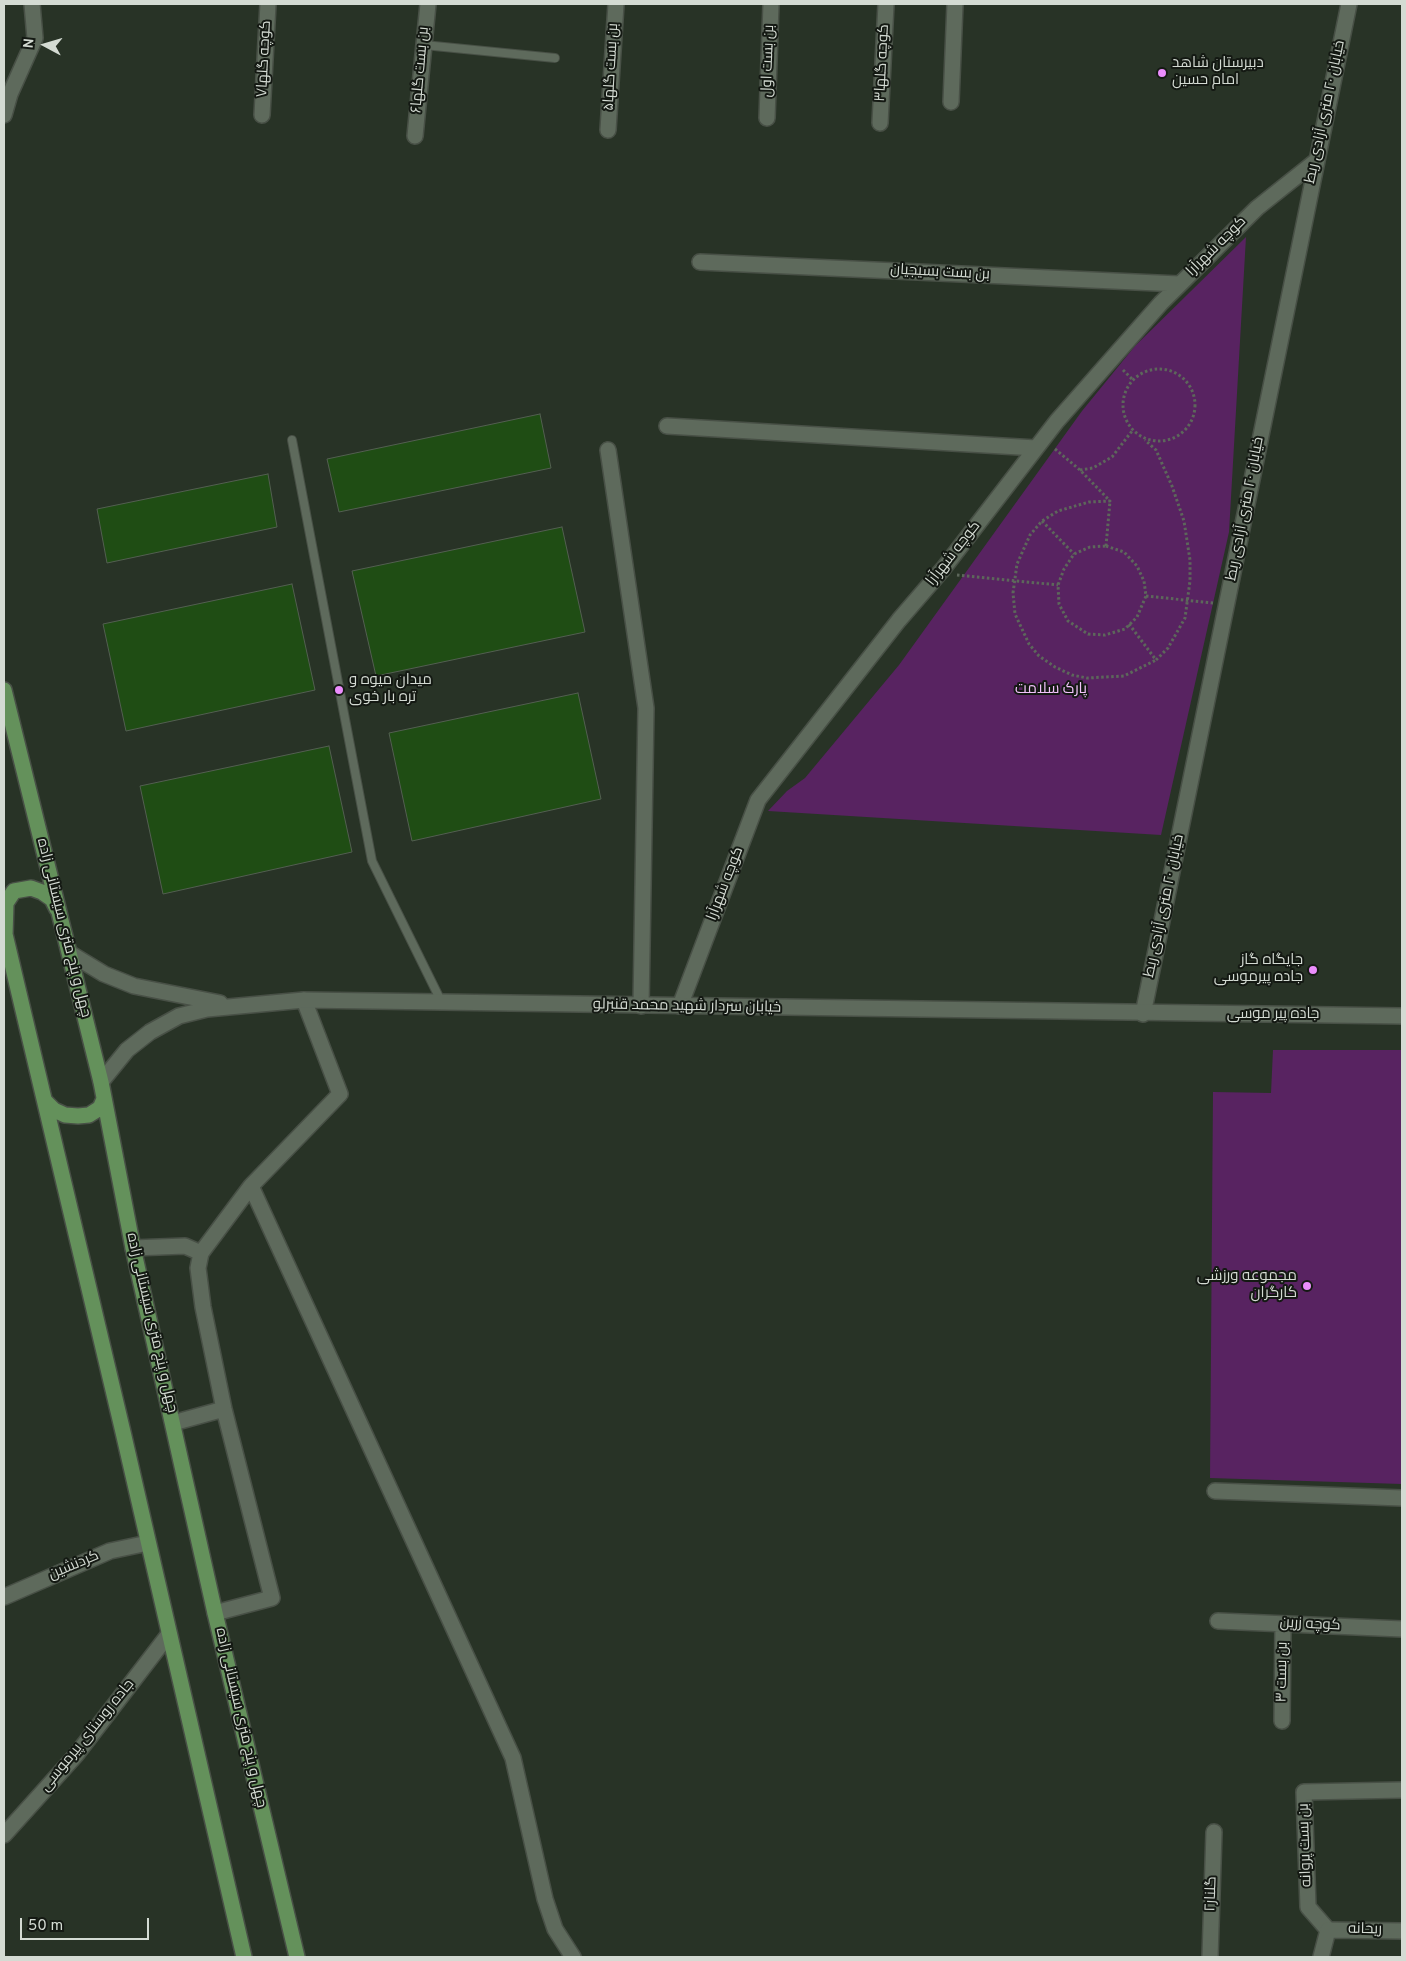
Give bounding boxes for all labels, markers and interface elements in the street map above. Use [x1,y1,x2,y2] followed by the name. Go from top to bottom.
[20,20,70,70] north arrow
[254,20,276,98] street label: کوچه گلها۷
[601,23,623,111] street label: بن بست گلها۵
[759,24,779,98] street label: بن بست اول
[872,24,894,102] street label: کوچه گلها۳
[408,26,434,114] street label: بن بست گلها۶
[21,37,39,49] text: N
[1302,39,1350,185] street label: خیابان ۲۰ متری آزادی ربط
[1172,55,1264,90] place label: دبیرستان شاهد امام حسین
[1156,67,1168,79] marker: دبیرستان شاهد امام حسین
[1183,213,1251,281] street label: کوچه شهرآرا
[890,261,990,285] street label: بن بست بسیجیان
[1223,436,1269,582] street label: خیابان ۲۰ متری آزادی ربط
[923,518,985,590] street label: کوچه شهرآرا
[349,672,432,707] place label: میدان میوه و تره بار خوی
[1015,681,1087,699] park label: پارک سلامت
[333,684,345,696] marker: میدان میوه و تره بار خوی
[1141,833,1189,979] street label: خیابان ۲۰ متری آزادی ربط
[32,836,94,1020] street label: چهل و پنج متری سیستانی زاده
[704,845,748,923] street label: کوچه شهرآرا
[1214,952,1303,987] place label: جایگاه گاز جاده پیرموسی
[1307,964,1319,976] marker: جایگاه گاز جاده پیرموسی
[593,996,781,1018] street label: خیابان سردار شهید محمد قنبرلو
[1227,1006,1319,1024] street label: جاده پیر موسی
[122,1231,180,1415] street label: چهل و پنج متری سیستانی زاده
[1197,1268,1297,1303] place label: مجموعه ورزشی کارگران
[1301,1280,1313,1292] marker: مجموعه ورزشی کارگران
[46,1547,102,1585] street label: کردنشین
[1279,1614,1341,1636] street label: کوچه زرین
[211,1626,269,1810] street label: چهل و پنج متری سیستانی زاده
[1273,1641,1293,1703] street label: بن بست ۳
[37,1676,139,1796] street label: جاده روستای پیرموسی
[1296,1803,1316,1887] street label: بن بست پروانه
[1202,1876,1222,1912] street label: گلنار۲
[22,1908,151,1940] scale bar
[28,1917,63,1936] text: 50 m
[1348,1921,1382,1939] street label: ریحانه

